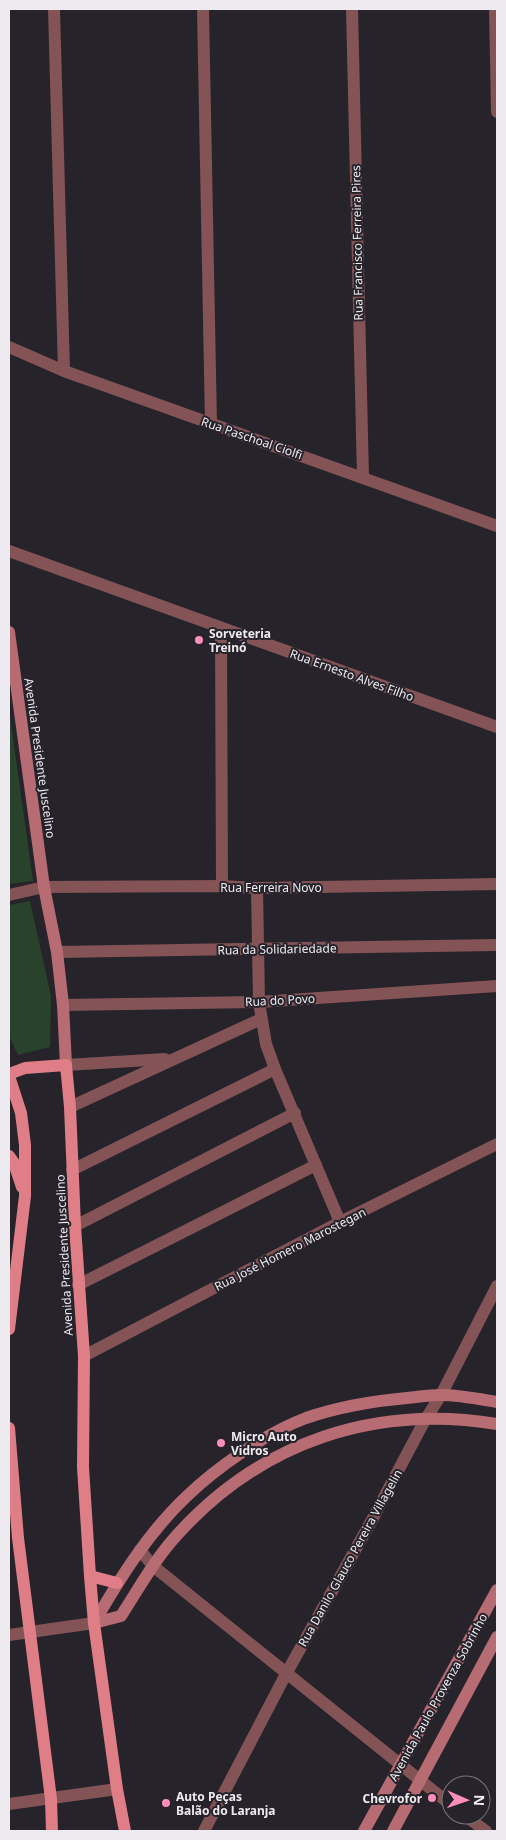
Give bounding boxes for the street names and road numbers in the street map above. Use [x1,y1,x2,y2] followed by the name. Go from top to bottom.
[347,165,367,321] street label: Rua Francisco Ferreira Pires
[199,413,305,463] street label: Rua Paschoal Ciolfi
[288,645,416,705] street label: Rua Ernesto Alves Filho
[20,677,60,839] street label: Avenida Presidente Juscelino
[220,879,322,896] street label: Rua Ferreira Novo
[217,939,337,959] street label: Rua da Solidariedade
[245,990,315,1010] street label: Rua do Povo
[51,1174,77,1336] street label: Avenida Presidente Juscelino
[211,1203,369,1295] street label: Rua José Homero Marostegan
[294,1466,406,1650] street label: Rua Danilo Glauco Pereira Villagelin
[385,1610,491,1784] street label: Avenida Paulo Provenza Sobrinho

